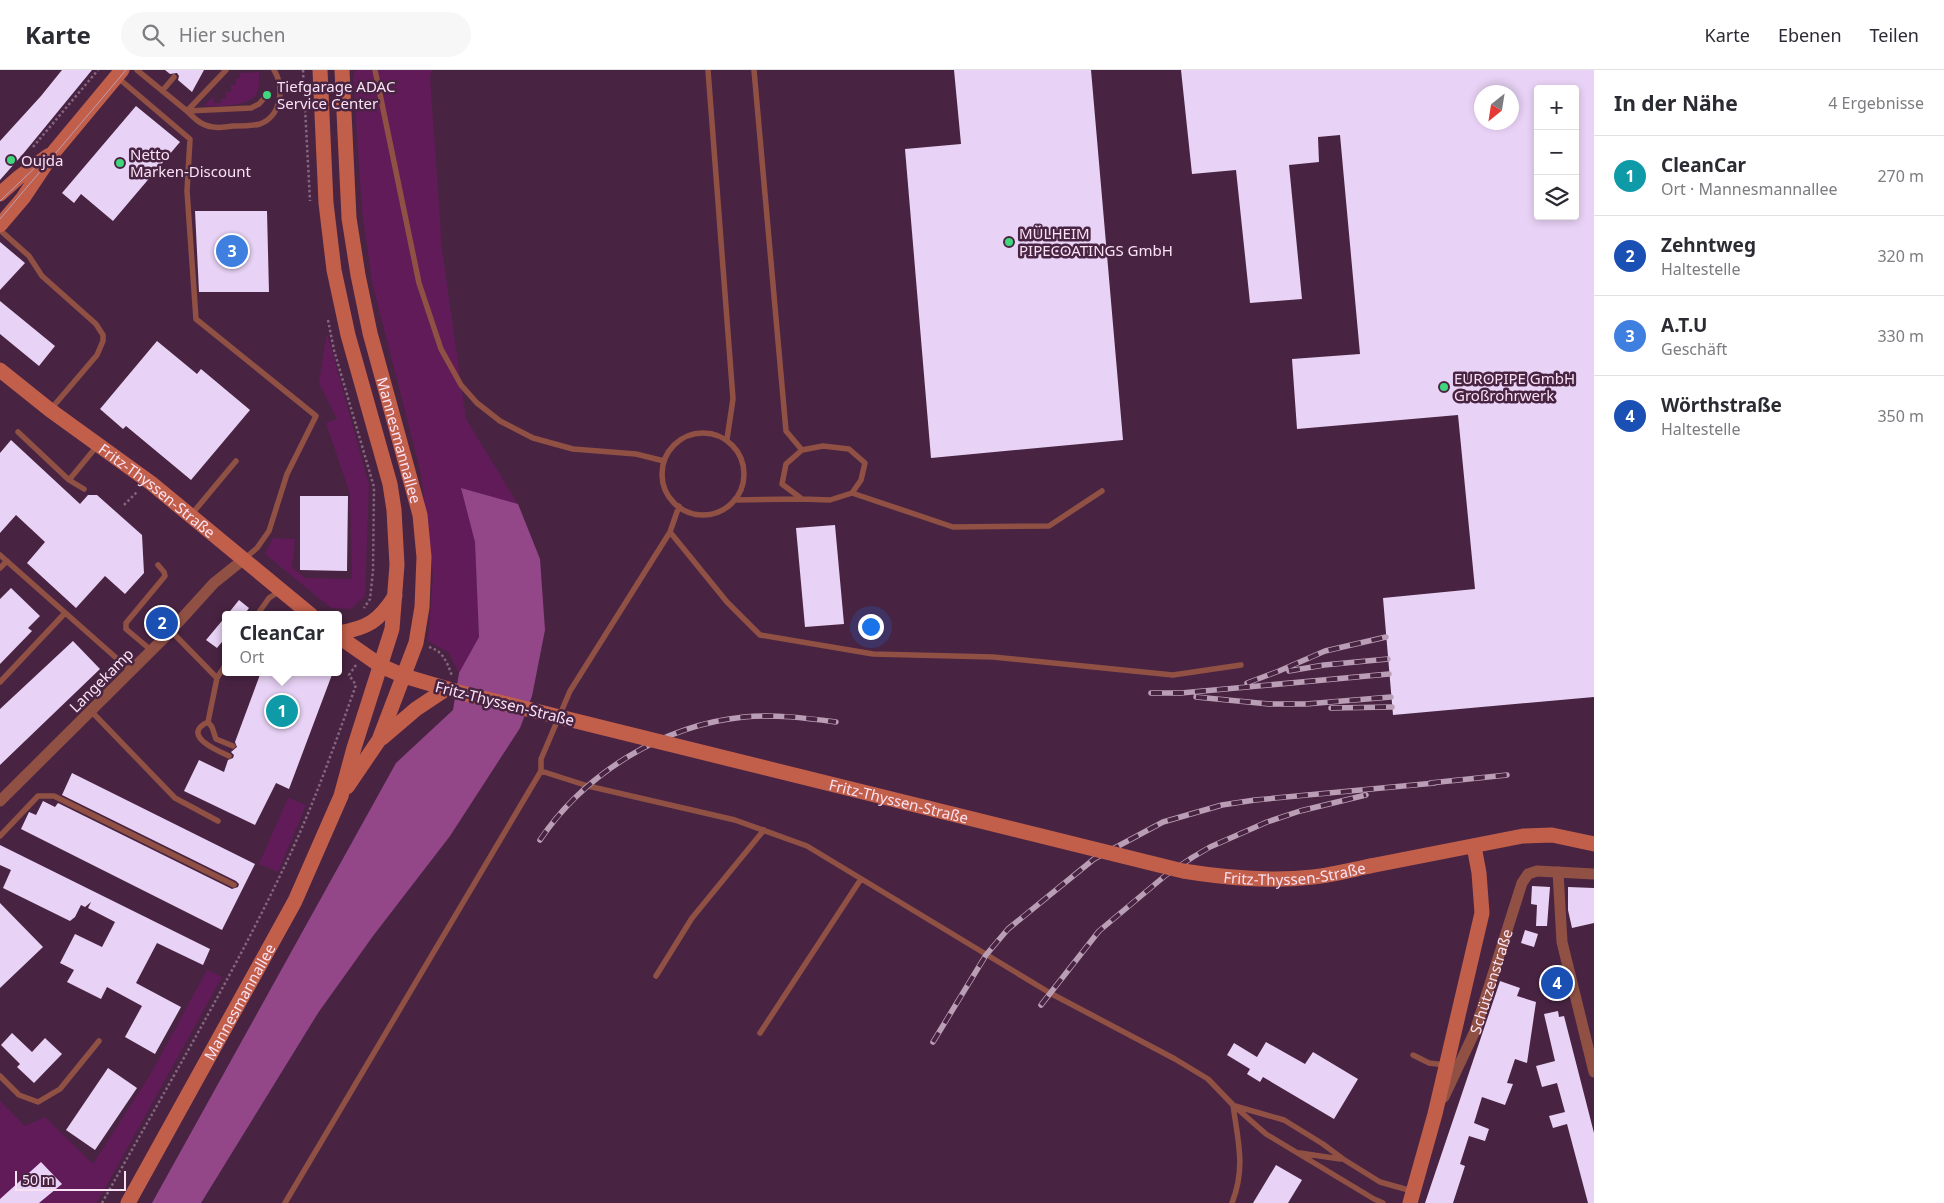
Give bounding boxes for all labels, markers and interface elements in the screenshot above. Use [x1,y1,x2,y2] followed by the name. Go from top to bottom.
[121,12,471,57] search box
[25,18,91,51] text: Karte
[139,21,167,49] icon: search
[179,22,285,48] text: Hier suchen
[1705,23,1750,47] text: Karte
[1778,23,1842,47] text: Ebenen
[1870,23,1919,47] text: Teilen
[277,76,396,113] place label: Tiefgarage ADAC Service Center
[1474,85,1519,130] north arrow
[1534,85,1579,220] map controls
[1534,85,1579,130] button: +
[261,89,273,101] marker: Tiefgarage ADAC Service Center
[1614,89,1738,117] text: In der Nähe
[1828,92,1924,114] text: 4 Ergebnisse
[1534,130,1579,175] button: −
[130,144,252,181] place label: Netto Marken-Discount
[21,150,64,170] place label: Oujda
[1661,152,1746,178] text: CleanCar
[5,154,17,166] marker: Oujda
[114,157,126,169] marker: Netto Marken-Discount
[1625,165,1635,187] text: 1
[1877,165,1924,187] text: 270 m
[1534,175,1579,220] button: layers
[1661,178,1837,200] text: Ort · Mannesmannallee
[1019,223,1173,260] place label: MÜLHEIM PIPECOATINGS GmbH
[216,232,248,270] pin: 3
[1661,232,1756,258] text: Zehntweg
[1003,236,1015,248] marker: MÜLHEIM PIPECOATINGS GmbH
[1625,245,1635,267] text: 2
[1877,245,1924,267] text: 320 m
[1661,258,1741,280] text: Haltestelle
[1661,312,1707,338] text: A.T.U
[1625,325,1635,347] text: 3
[1877,325,1924,347] text: 330 m
[1661,338,1727,360] text: Geschäft
[1454,368,1575,405] place label: EUROPIPE GmbH Großrohrwerk
[372,374,426,505] street label: Mannesmannallee
[1438,381,1450,393] marker: EUROPIPE GmbH Großrohrwerk
[1661,392,1782,418] text: Wörthstraße
[1625,405,1635,427] text: 4
[1877,405,1924,427] text: 350 m
[1661,418,1741,440] text: Haltestelle
[95,439,220,542] street label: Fritz-Thyssen-Straße
[146,604,178,642] pin: 2
[222,611,342,676] popup
[858,614,884,640] your location
[239,620,325,646] text: CleanCar
[65,644,137,716] street label: Langekamp
[239,646,264,668] text: Ort
[433,676,577,730] street label: Fritz-Thyssen-Straße
[266,692,298,730] pin: 1
[827,774,970,828] street label: Fritz-Thyssen-Straße
[1223,857,1367,889] street label: Fritz-Thyssen-Straße
[1465,926,1517,1036] street label: Schützenstraße
[199,940,280,1064] street label: Mannesmannallee
[1541,964,1573,1002] pin: 4
[15,1168,126,1191] scale bar
[22,1170,55,1189] text: 50 m

